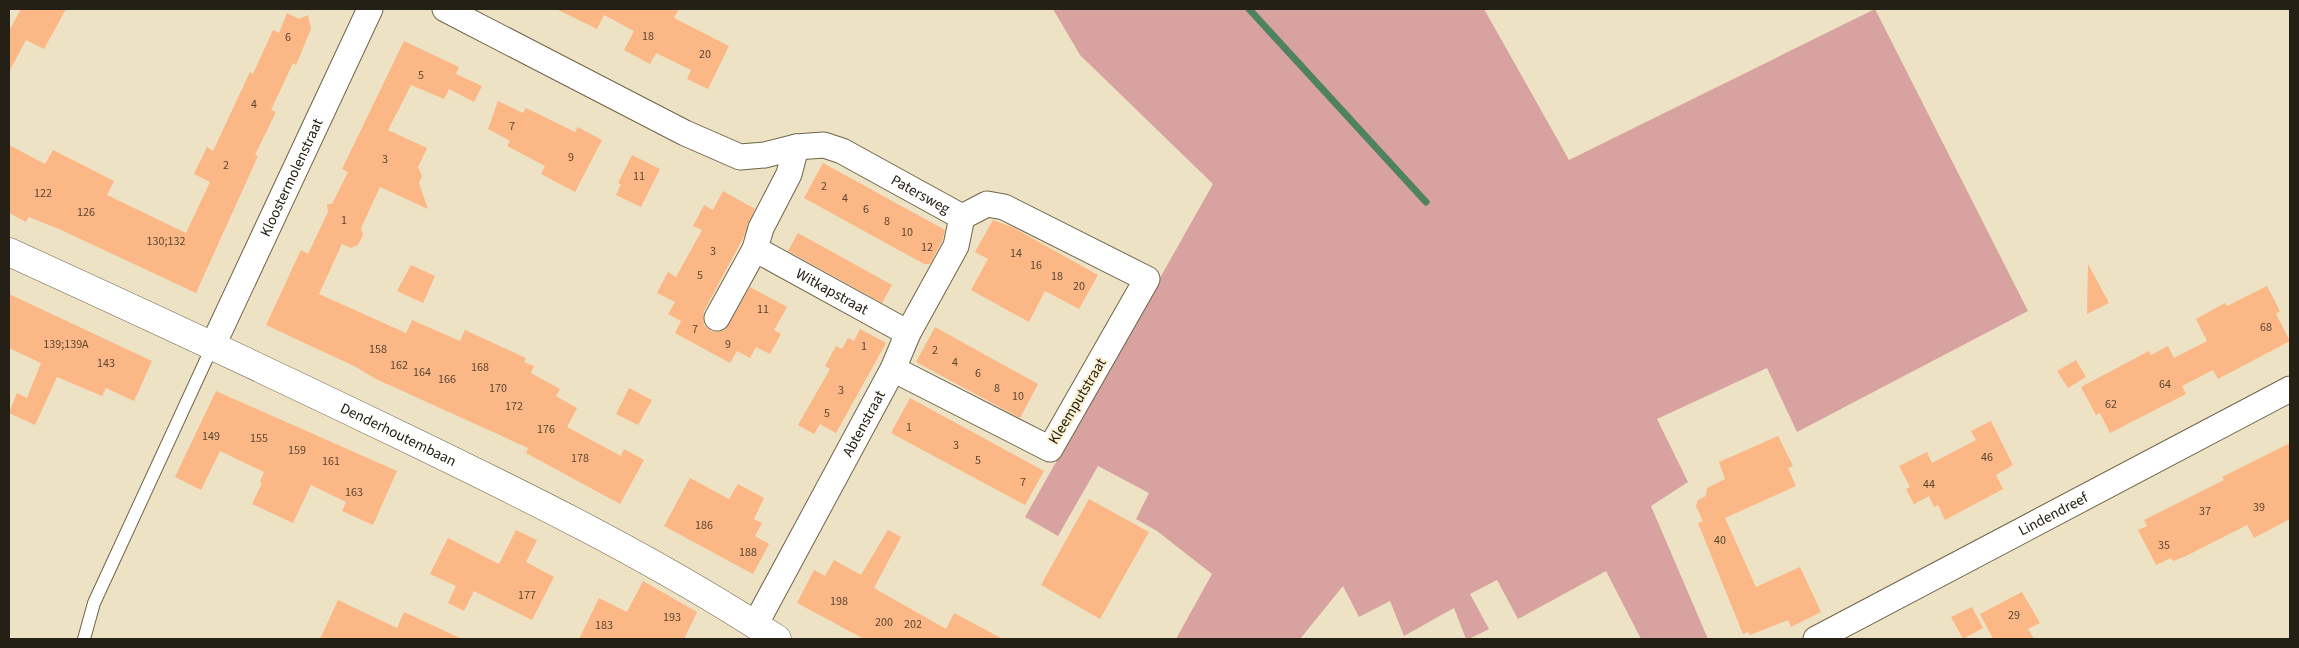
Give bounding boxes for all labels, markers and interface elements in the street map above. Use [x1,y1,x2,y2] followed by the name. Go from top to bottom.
[642,28,654,45] house number: 18
[285,29,291,46] house number: 6
[699,46,711,63] house number: 20
[418,67,424,84] house number: 5
[251,96,257,113] house number: 4
[255,115,328,240] street label: Kloostermolenstraat
[509,118,515,135] house number: 7
[568,149,574,166] house number: 9
[382,151,388,168] house number: 3
[223,157,229,174] house number: 2
[633,168,645,185] house number: 11
[887,170,954,220] street label: Patersweg
[821,178,827,195] house number: 2
[34,185,52,202] house number: 122
[842,190,848,207] house number: 4
[863,201,869,218] house number: 6
[77,204,95,221] house number: 126
[341,212,347,229] house number: 1
[884,213,890,230] house number: 8
[901,224,913,241] house number: 10
[147,233,185,250] house number: 130;132
[921,239,933,256] house number: 12
[710,243,716,260] house number: 3
[1010,245,1022,262] house number: 14
[1030,257,1042,274] house number: 16
[792,263,872,320] street label: Witkapstraat
[697,267,703,284] house number: 5
[1051,268,1063,285] house number: 18
[1073,278,1085,295] house number: 20
[757,301,769,318] house number: 11
[2260,319,2272,336] house number: 68
[692,321,698,338] house number: 7
[43,336,89,353] house number: 139;139A
[725,336,731,353] house number: 9
[861,338,867,355] house number: 1
[369,341,387,358] house number: 158
[932,342,938,359] house number: 2
[952,354,958,371] house number: 4
[1043,354,1111,448] street label: Kleemputstraat
[97,355,115,372] house number: 143
[390,357,408,374] house number: 162
[471,359,489,376] house number: 168
[413,364,431,381] house number: 164
[975,365,981,382] house number: 6
[438,371,456,388] house number: 166
[2159,376,2171,393] house number: 64
[489,380,507,397] house number: 170
[994,380,1000,397] house number: 8
[838,382,844,399] house number: 3
[838,387,891,461] street label: Abtenstraat
[1012,388,1024,405] house number: 10
[2105,396,2117,413] house number: 62
[337,398,460,472] street label: Denderhoutembaan
[505,398,523,415] house number: 172
[824,405,830,422] house number: 5
[906,419,912,436] house number: 1
[537,421,555,438] house number: 176
[202,428,220,445] house number: 149
[250,430,268,447] house number: 155
[953,437,959,454] house number: 3
[288,442,306,459] house number: 159
[1981,449,1993,466] house number: 46
[571,450,589,467] house number: 178
[975,452,981,469] house number: 5
[322,453,340,470] house number: 161
[1020,474,1026,491] house number: 7
[1923,476,1935,493] house number: 44
[345,484,363,501] house number: 163
[2015,487,2092,541] street label: Lindendreef
[2253,499,2265,516] house number: 39
[2199,503,2211,520] house number: 37
[695,517,713,534] house number: 186
[1714,532,1726,549] house number: 40
[2158,537,2170,554] house number: 35
[739,544,757,561] house number: 188
[518,587,536,604] house number: 177
[830,593,848,610] house number: 198
[2008,607,2020,624] house number: 29
[663,609,681,626] house number: 193
[875,614,893,631] house number: 200
[904,616,922,633] house number: 202
[595,617,613,634] house number: 183

